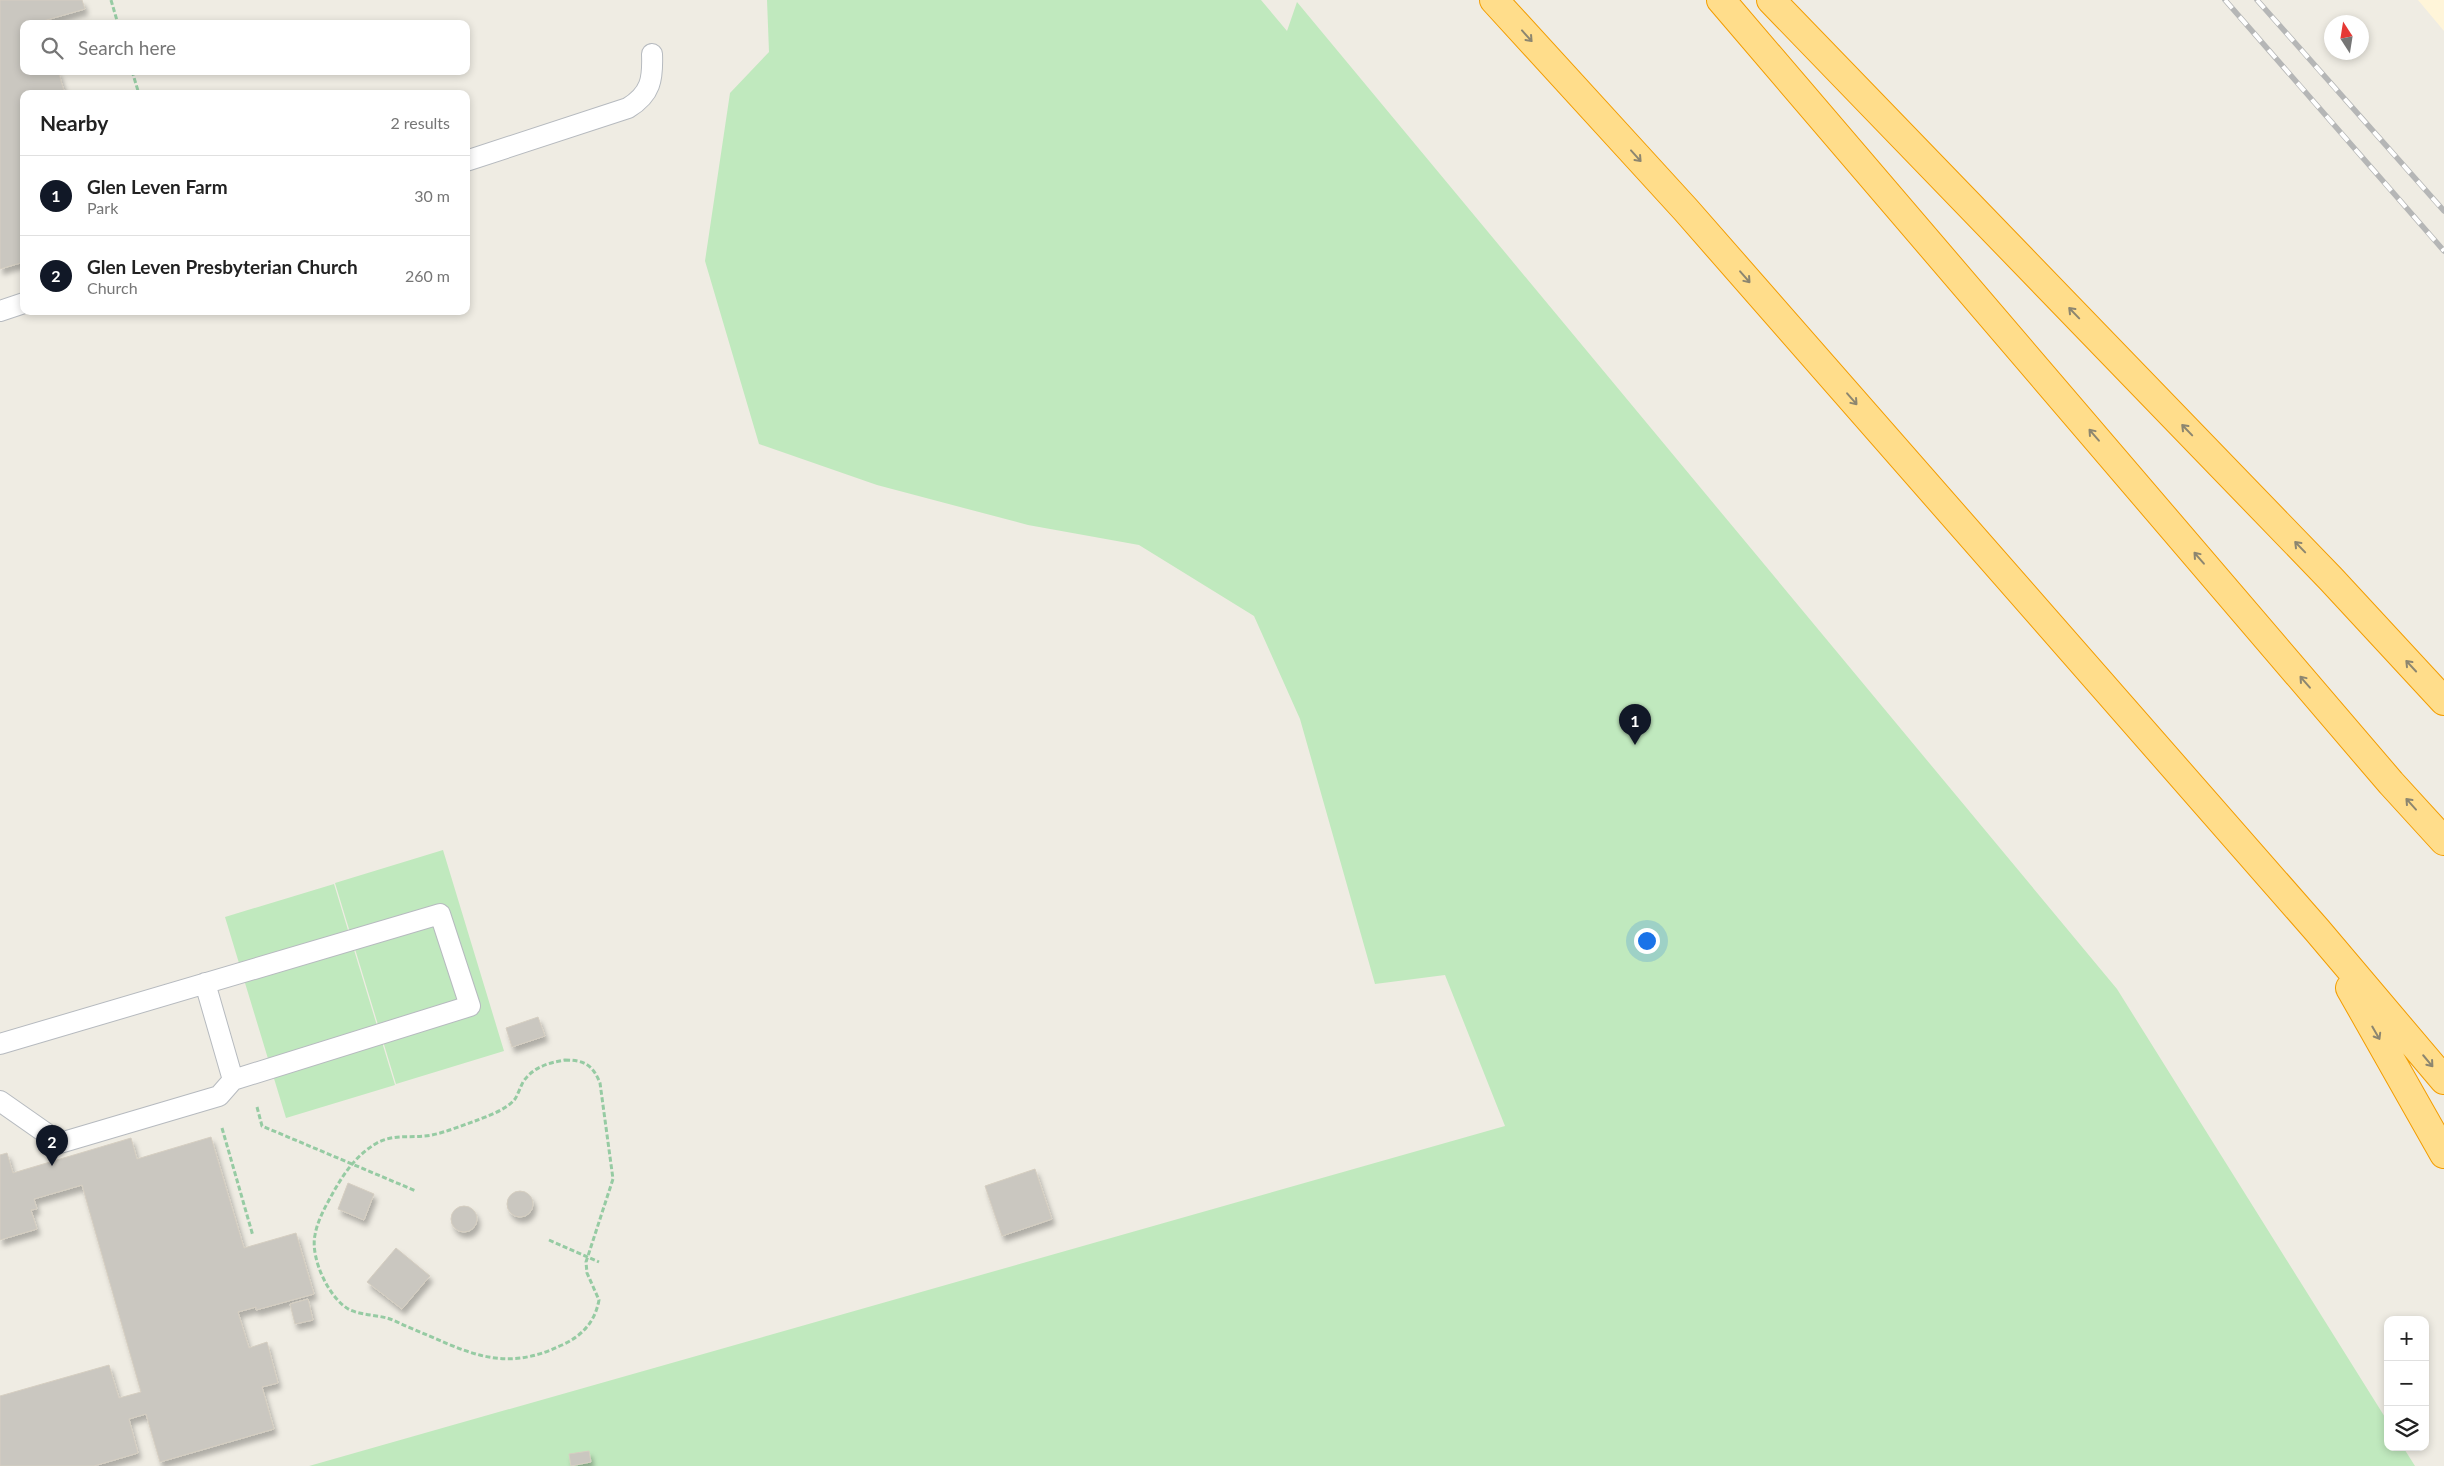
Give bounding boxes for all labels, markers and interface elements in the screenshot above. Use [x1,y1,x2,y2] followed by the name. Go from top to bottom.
[2324,15,2369,60] north arrow
[20,20,470,75] search box
[1521,30,1533,42] one-way arrow
[38,34,66,62] icon: search
[78,36,176,59] text: Search here
[40,110,108,135] text: Nearby
[390,113,450,132] text: 2 results
[1631,149,1642,162] one-way arrow
[87,175,228,198] text: Glen Leven Farm
[51,186,61,205] text: 1
[414,186,450,205] text: 30 m
[87,198,118,217] text: Park
[87,255,358,278] text: Glen Leven Presbyterian Church
[51,266,61,285] text: 2
[405,266,450,285] text: 260 m
[1739,271,1750,284] one-way arrow
[87,278,138,297] text: Church
[2068,307,2080,320] one-way arrow
[1846,393,1858,406] one-way arrow
[2181,424,2193,437] one-way arrow
[2088,428,2099,441] one-way arrow
[2294,541,2306,553] one-way arrow
[2194,552,2205,565] one-way arrow
[2405,659,2417,672] one-way arrow
[2299,675,2311,688] one-way arrow
[1619,704,1651,745] pin: 1
[2405,798,2417,811] one-way arrow
[1634,928,1660,954] your location
[2371,1026,2381,1040] one-way arrow
[2422,1054,2433,1067] one-way arrow
[36,1125,68,1166] pin: 2
[2384,1316,2429,1451] map controls
[2384,1316,2429,1361] button: +
[2384,1361,2429,1406] button: −
[2384,1406,2429,1451] button: layers

